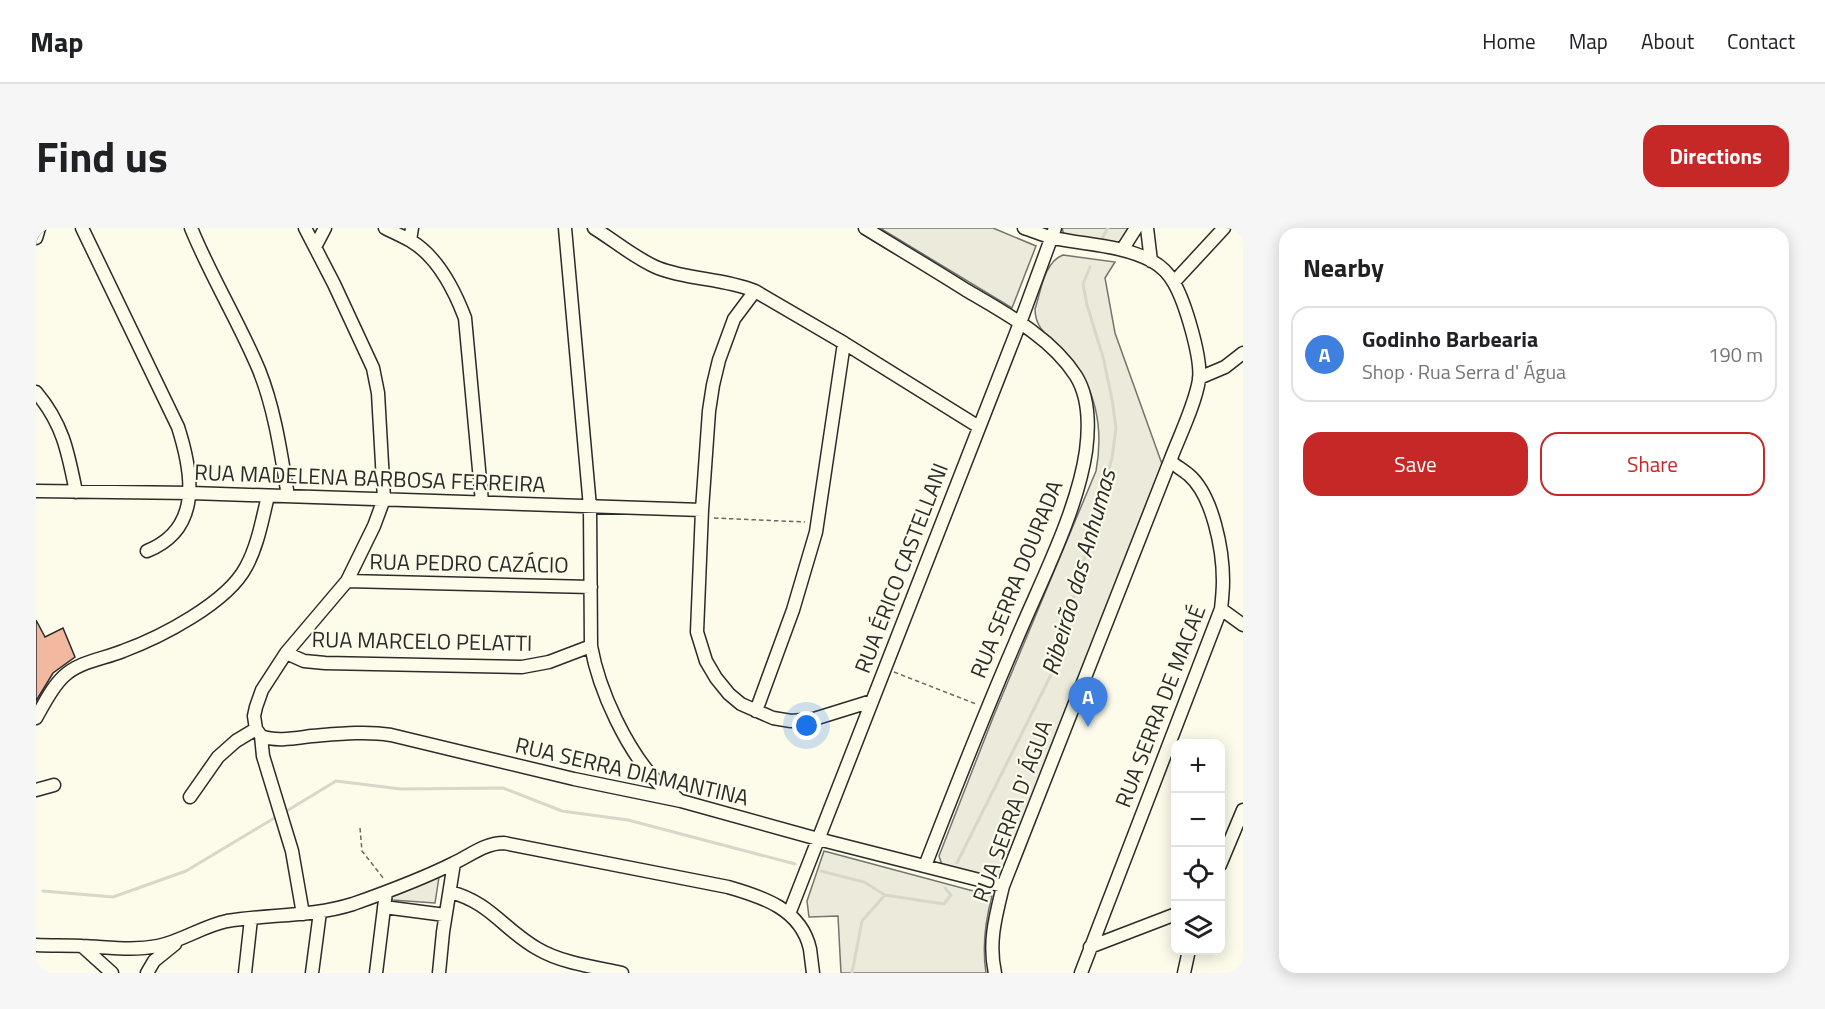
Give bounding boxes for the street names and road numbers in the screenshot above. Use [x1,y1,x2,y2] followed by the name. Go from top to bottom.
[194,455,546,501] street label: RUA MADELENA BARBOSA FERREIRA
[845,458,957,678] street label: RUA ÉRICO CASTELLANI
[961,475,1071,683] street label: RUA SERRA DOURADA
[369,544,569,582] street label: RUA PEDRO CAZÁCIO
[1106,600,1214,812] street label: RUA SERRA DE MACAÉ
[311,622,533,660] street label: RUA MARCELO PELATTI
[963,715,1061,907] street label: RUA SERRA D' ÁGUA
[512,728,752,814] street label: RUA SERRA DIAMANTINA

